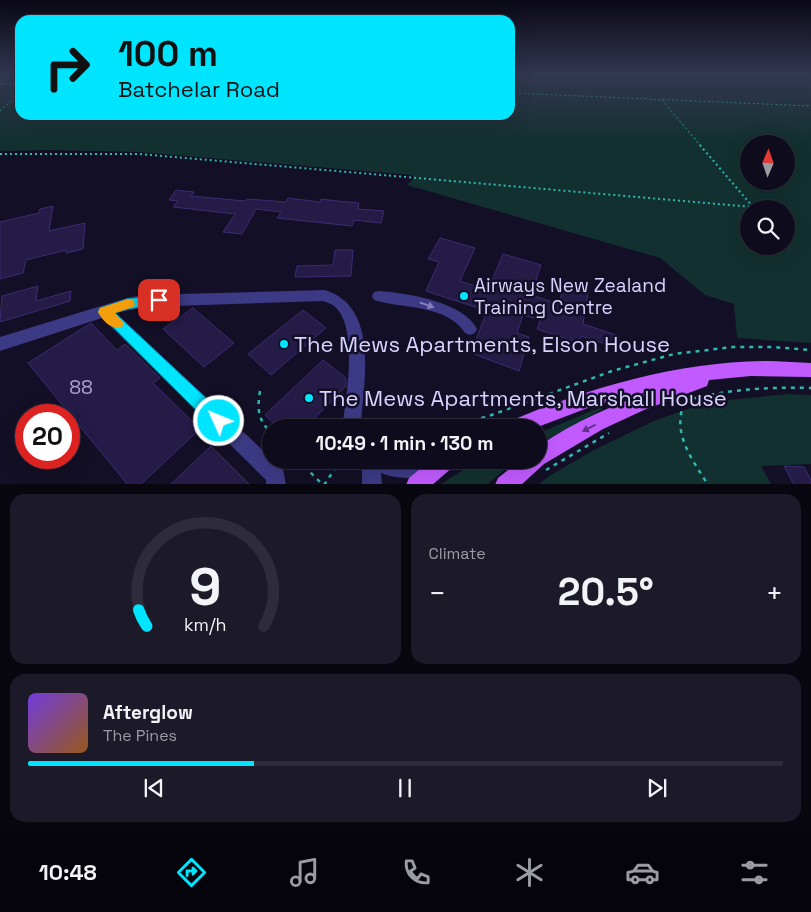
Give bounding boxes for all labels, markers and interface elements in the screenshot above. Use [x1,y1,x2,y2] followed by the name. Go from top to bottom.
[118,32,218,76] text: 100 m
[35,35,100,100] icon: right
[118,75,280,103] text: Batchelar Road
[740,135,795,190] north arrow
[740,135,795,255] map controls
[740,200,795,255] button: search
[474,273,666,320] place label: Airways New Zealand Training Centre
[138,279,180,321] pin
[145,286,173,314] icon: arrive
[458,290,470,302] marker: Airways New Zealand Training Centre
[419,302,434,310] one-way arrow
[294,330,670,358] place label: The Mews Apartments, Elson House
[278,338,290,350] marker: The Mews Apartments, Elson House
[69,375,93,400] house number: 88
[319,384,727,412] place label: The Mews Apartments, Marshall House
[303,392,315,404] marker: The Mews Apartments, Marshall House
[192,394,244,446] position arrow
[15,404,80,469] speed limit sign: 20
[582,424,596,432] one-way arrow
[316,431,493,456] text: 10:49 · 1 min · 130 m
[429,543,486,564] text: Climate
[189,554,221,620] text: 9
[558,568,654,616] text: 20.5°
[429,575,446,611] text: −
[766,575,783,611] text: +
[184,613,227,636] text: km/h
[103,700,193,725] text: Afterglow
[103,725,177,746] text: The Pines
[140,774,168,802] icon: previous
[391,774,419,802] icon: pause
[643,774,671,802] icon: next
[174,855,209,890] icon: directions
[287,855,322,890] icon: music
[399,855,434,890] icon: phone
[512,855,547,890] icon: climate
[625,855,660,890] icon: car
[737,855,772,890] icon: filters
[39,858,97,886] text: 10:48

